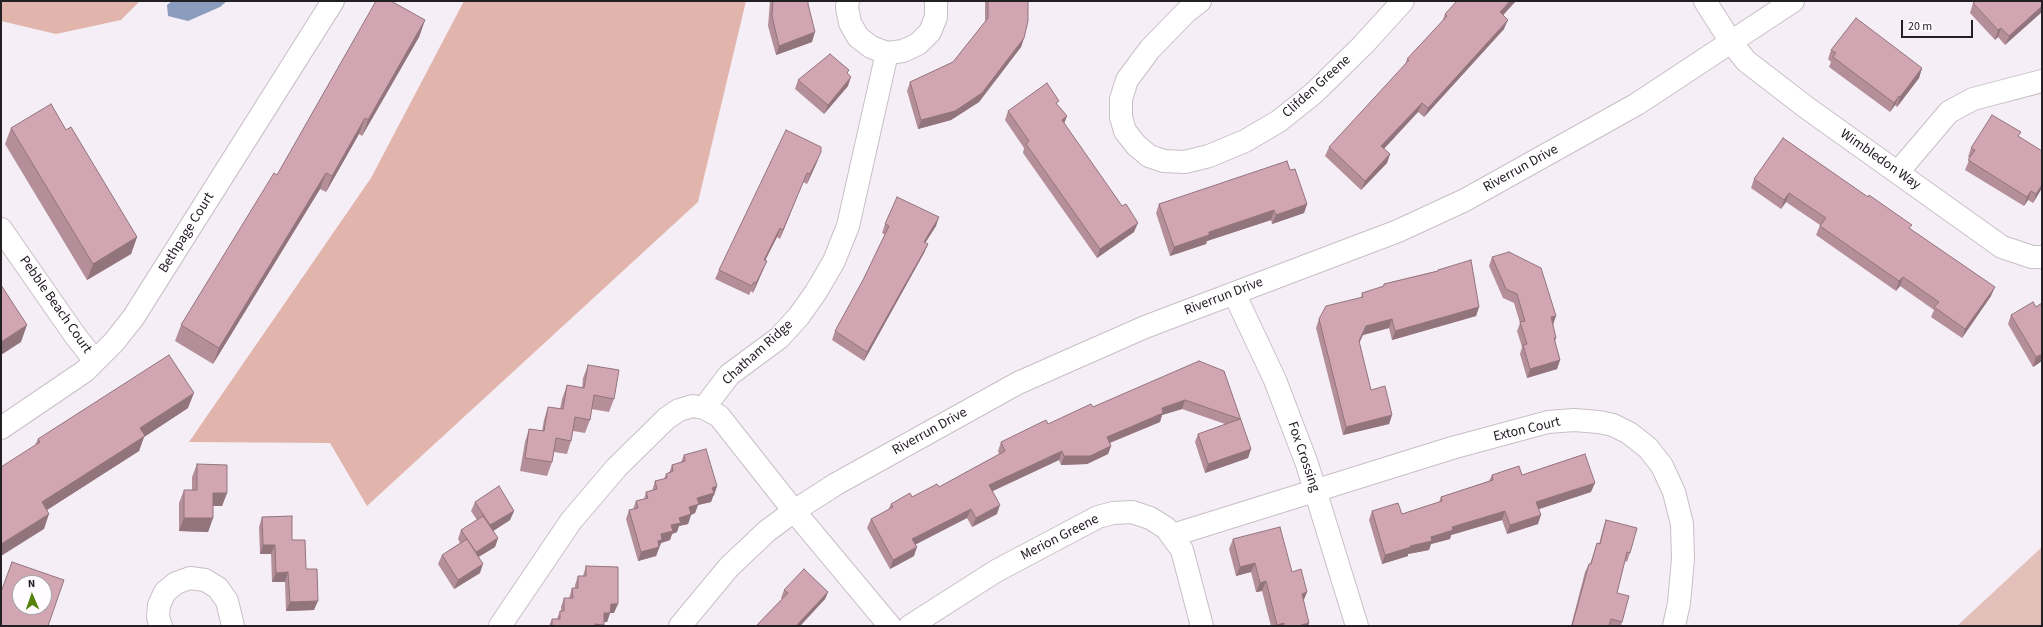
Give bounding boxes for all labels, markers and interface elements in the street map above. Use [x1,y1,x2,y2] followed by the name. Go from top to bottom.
[1903,12,1975,38] scale bar
[1908,18,1932,35] text: 20 m
[1279,52,1355,122] street label: Clifden Greene
[1836,126,1924,194] street label: Wimbledon Way
[1481,142,1561,196] street label: Riverrun Drive
[156,190,218,276] street label: Bethpage Court
[15,253,95,357] street label: Pebble Beach Court
[1182,274,1266,320] street label: Riverrun Drive
[719,317,797,389] street label: Chatham Ridge
[890,405,970,459] street label: Riverrun Drive
[1492,414,1562,446] street label: Exton Court
[1283,420,1323,494] street label: Fox Crossing
[1018,511,1102,565] street label: Merion Greene
[12,575,52,615] north arrow
[28,576,36,591] text: N

